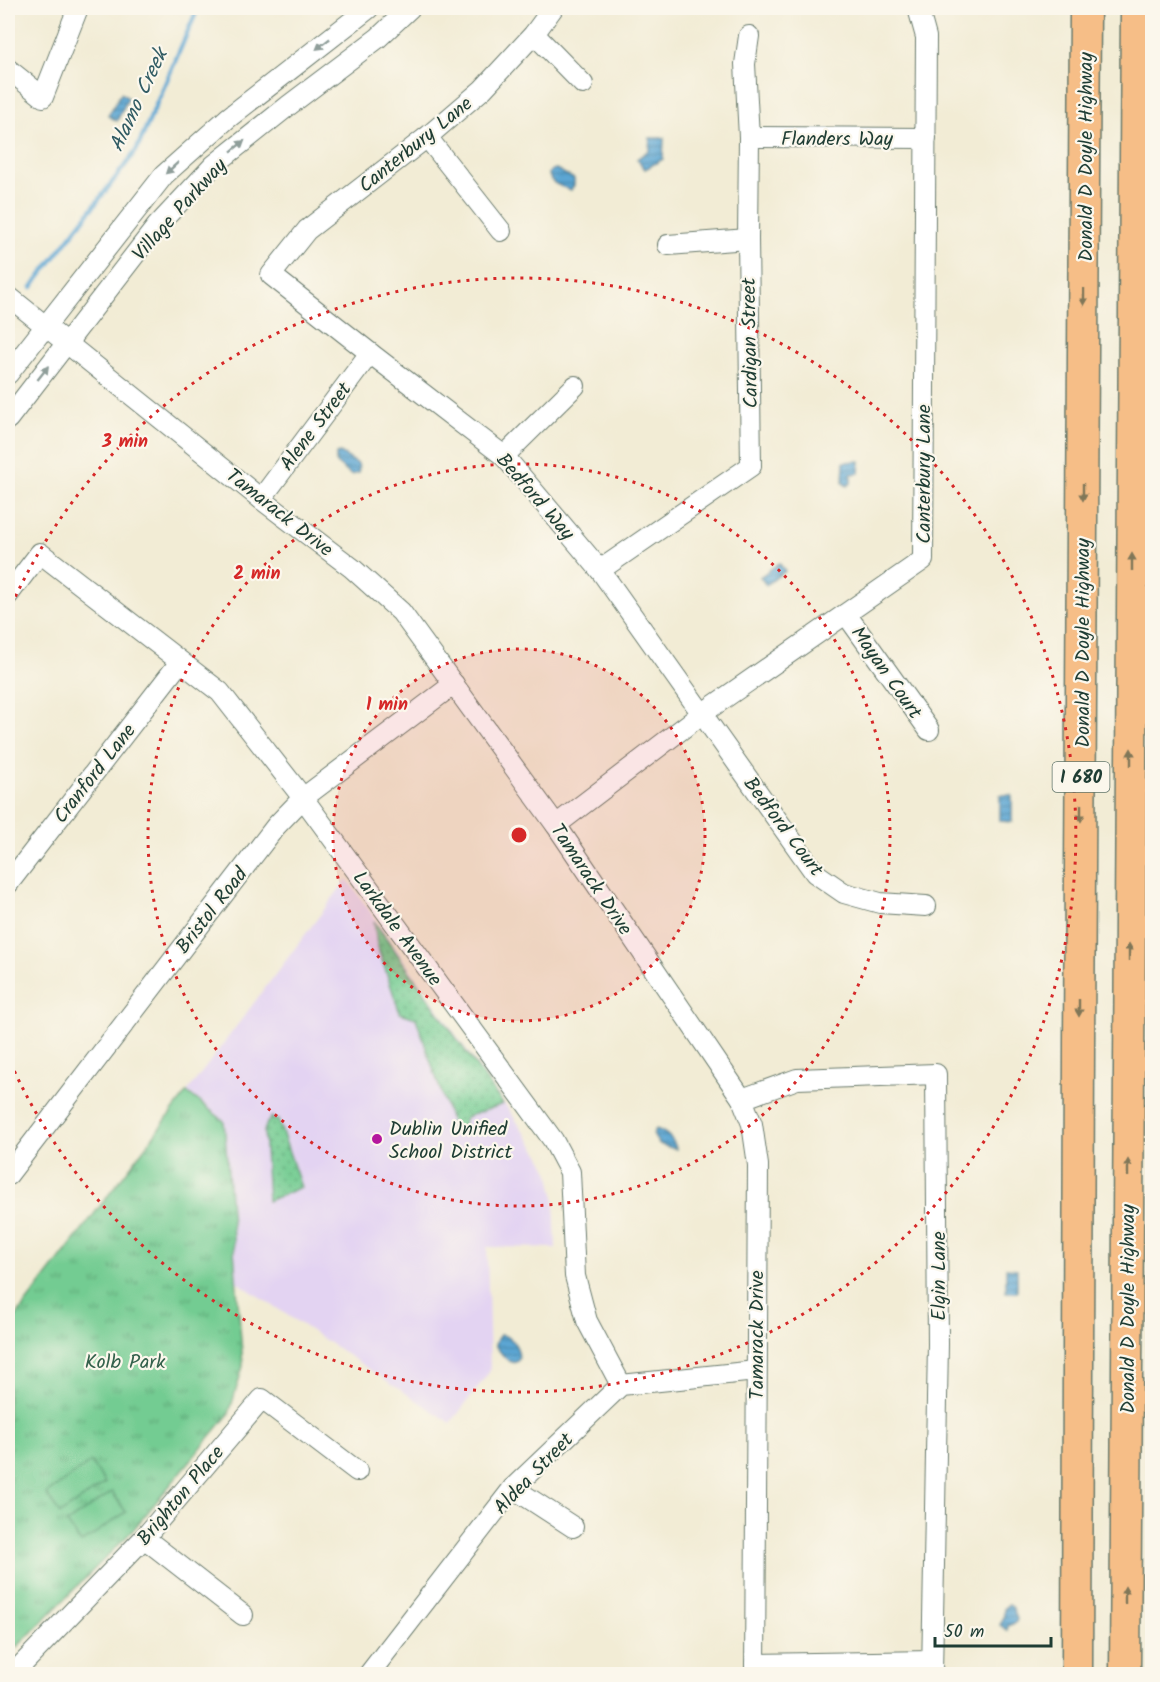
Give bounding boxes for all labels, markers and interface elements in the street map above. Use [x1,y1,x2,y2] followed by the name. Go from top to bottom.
[315,37,330,49] one-way arrow
[101,41,179,158] water label: Alamo Creek
[1071,52,1103,262] street label: Donald D Doyle Highway
[352,89,481,202] street label: Canterbury Lane
[781,124,894,156] street label: Flanders Way
[230,140,246,153] one-way arrow
[125,151,236,269] street label: Village Parkway
[165,161,180,174] one-way arrow
[734,277,768,409] street label: Cardigan Street
[1079,287,1089,306] one-way arrow
[37,365,50,381] one-way arrow
[272,376,361,479] street label: Alene Street
[909,404,941,544] street label: Canterbury Lane
[101,428,148,457] text: 3 min
[487,446,582,549] street label: Bedford Way
[218,461,340,566] street label: Tamarack Drive
[1078,482,1088,501] one-way arrow
[1068,538,1100,748] street label: Donald D Doyle Highway
[1128,553,1137,572] one-way arrow
[234,560,280,589] text: 2 min
[841,620,929,727] street label: Mayan Court
[366,691,408,720] text: 1 min
[46,717,145,831] street label: Cranford Lane
[1126,748,1136,767] one-way arrow
[1052,762,1110,792] road number: I 680
[734,770,831,884] street label: Bedford Court
[1076,803,1085,822] one-way arrow
[541,818,640,943] street label: Tamarack Drive
[509,825,529,845] centre of rings
[168,860,257,961] street label: Bristol Road
[343,865,449,994] street label: Larkdale Avenue
[1124,943,1134,962] one-way arrow
[1074,998,1084,1017] one-way arrow
[389,1114,512,1169] place label: Dublin Unified School District
[370,1132,384,1146] marker: Dublin Unified School District
[1123,1159,1133,1178] one-way arrow
[1113,1204,1145,1414] street label: Donald D Doyle Highway
[924,1231,956,1321] street label: Elgin Lane
[742,1270,774,1400] street label: Tamarack Drive
[85,1347,166,1379] park label: Kolb Park
[487,1426,582,1523] street label: Aldea Street
[130,1439,233,1554] street label: Brighton Place
[1120,1586,1130,1605] one-way arrow
[935,1610,1050,1648] scale bar
[944,1618,984,1647] text: 50 m

